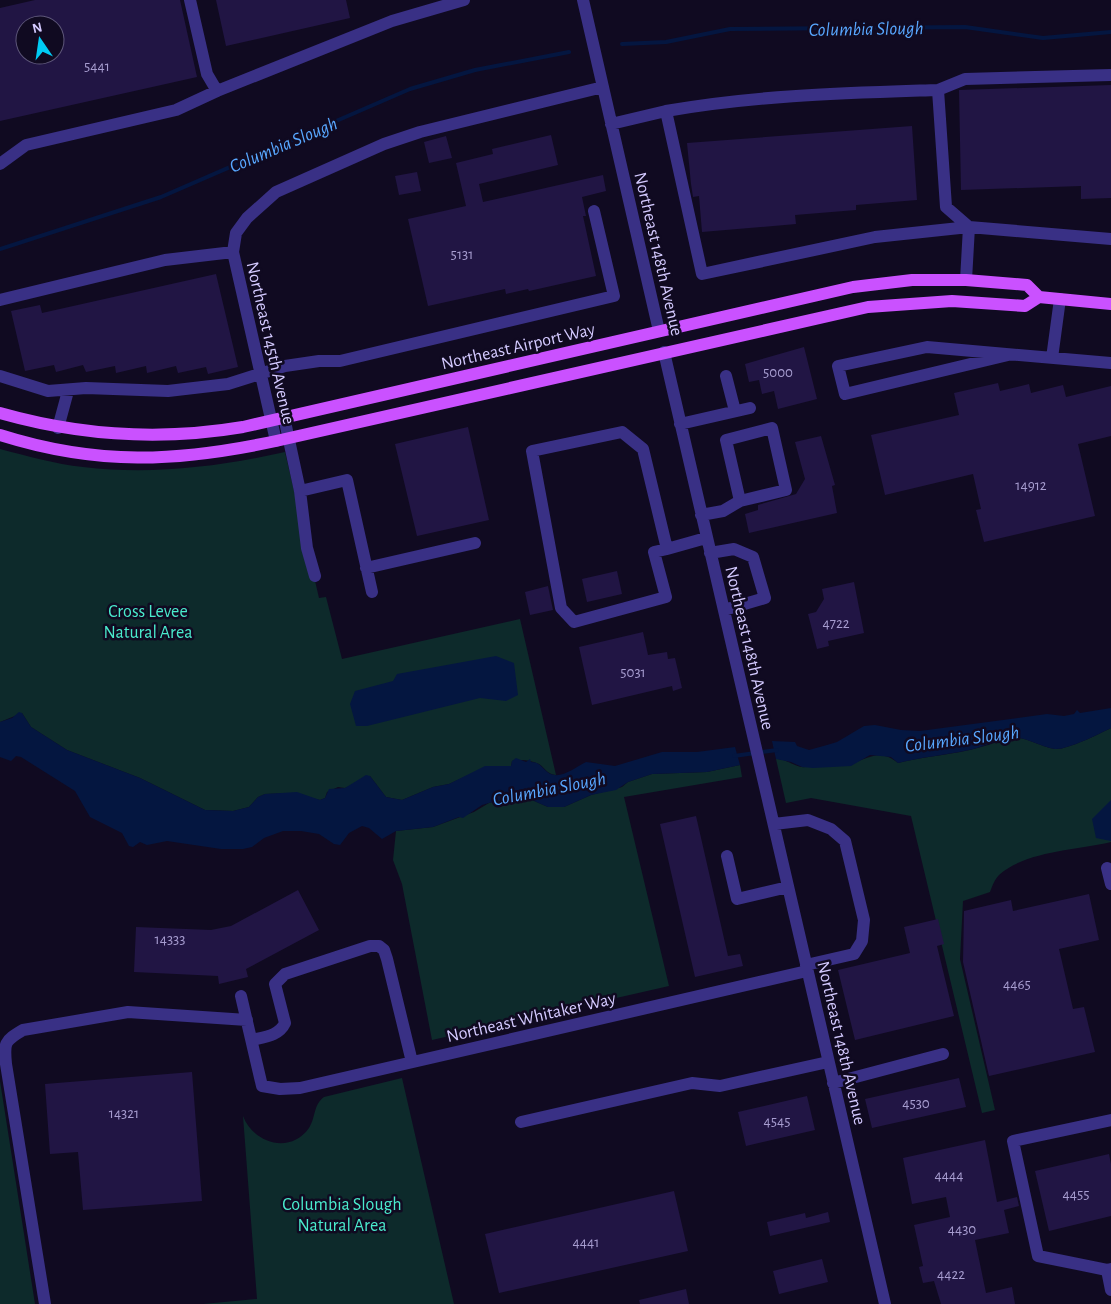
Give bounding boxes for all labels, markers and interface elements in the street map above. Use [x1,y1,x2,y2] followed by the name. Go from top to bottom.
[15,15,65,65] north arrow
[808,19,924,40] water label: Columbia Slough
[31,20,44,36] text: N
[84,59,110,74] house number: 5441
[227,114,340,177] water label: Columbia Slough
[630,171,686,338] street label: Northeast 148th Avenue
[451,247,473,262] house number: 5131
[243,260,298,426] street label: Northeast 145th Avenue
[440,320,597,373] street label: Northeast Airport Way
[763,365,793,380] house number: 5000
[1015,478,1047,493] house number: 14912
[721,565,777,732] street label: Northeast 148th Avenue
[104,603,193,642] park label: Cross Levee Natural Area
[822,616,850,631] house number: 4722
[620,665,646,680] house number: 5031
[904,723,1020,756] water label: Columbia Slough
[491,769,608,810] water label: Columbia Slough
[155,932,185,947] house number: 14333
[813,960,869,1127] street label: Northeast 148th Avenue
[1003,977,1031,992] house number: 4465
[445,990,618,1046] street label: Northeast Whitaker Way
[902,1096,930,1111] house number: 4530
[109,1106,139,1121] house number: 14321
[764,1114,790,1129] house number: 4545
[935,1168,963,1183] house number: 4444
[1063,1187,1089,1202] house number: 4455
[282,1196,402,1235] park label: Columbia Slough Natural Area
[948,1222,976,1237] house number: 4430
[573,1235,599,1250] house number: 4441
[937,1267,965,1282] house number: 4422

